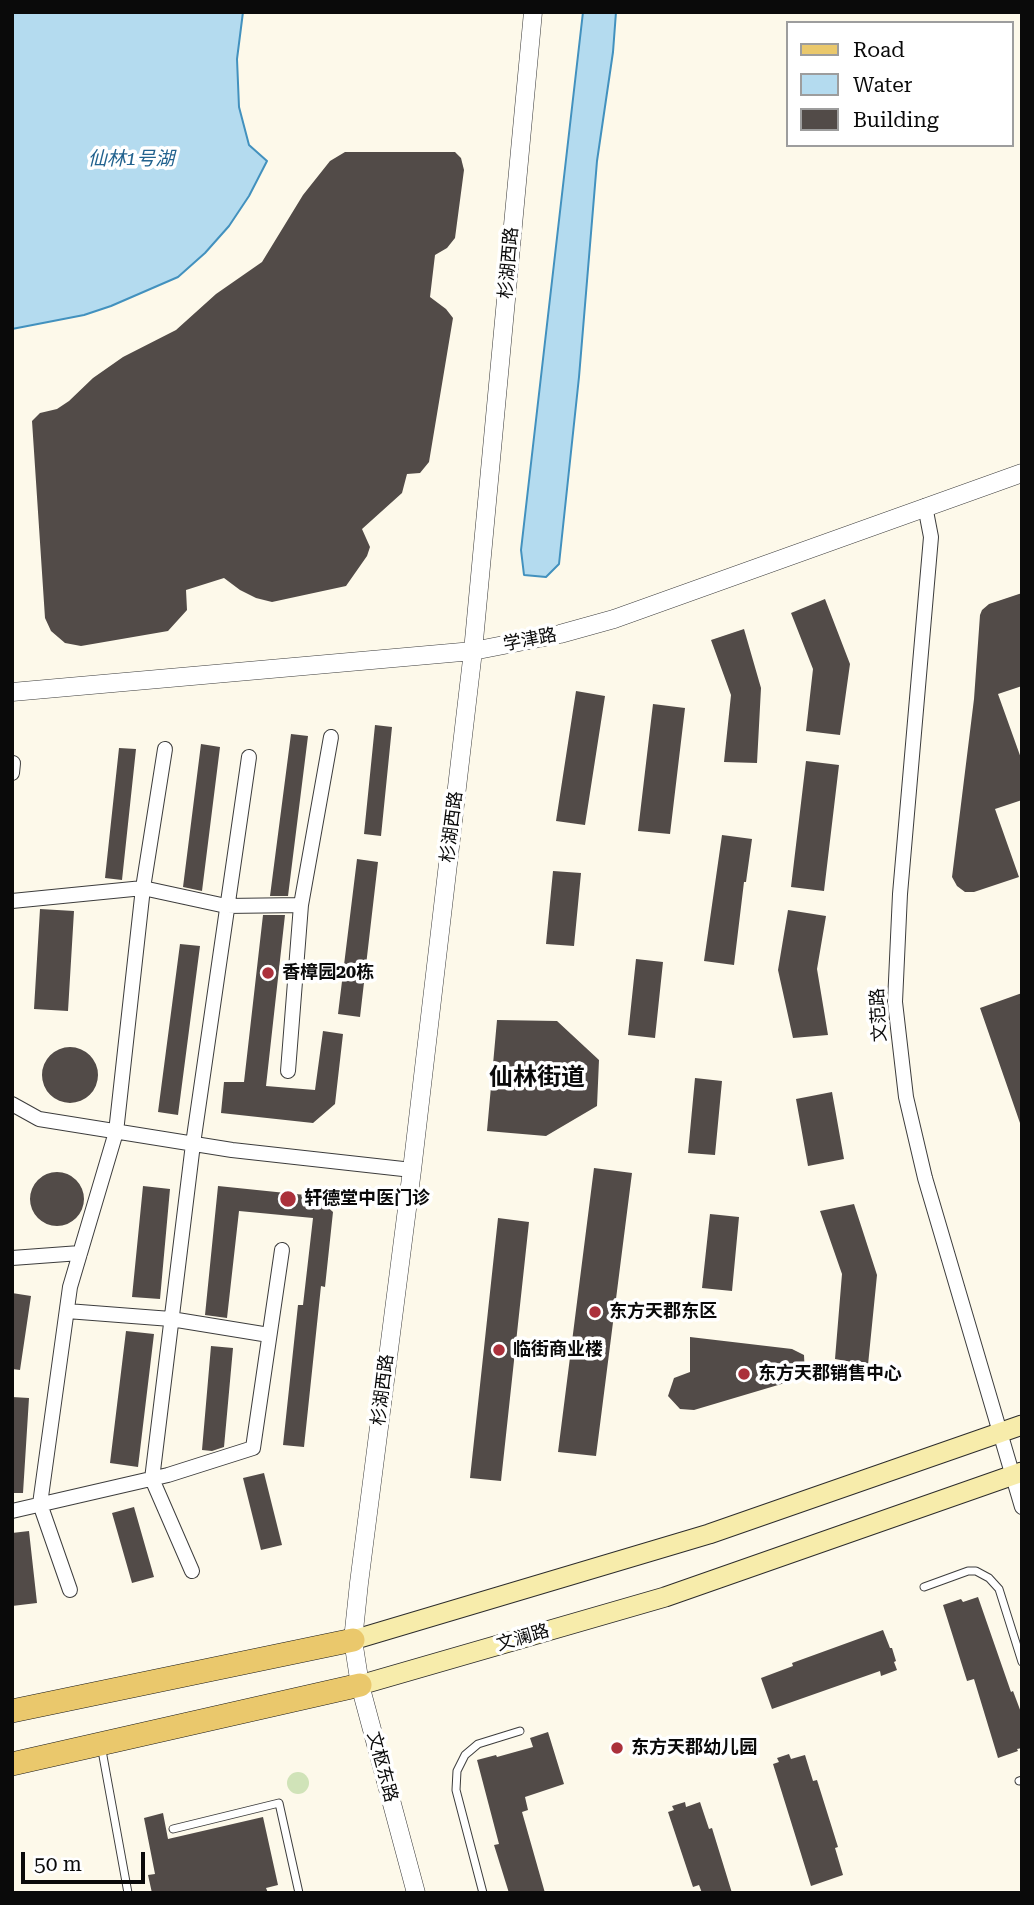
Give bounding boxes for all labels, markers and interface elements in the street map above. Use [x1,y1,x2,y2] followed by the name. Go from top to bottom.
[786,21,1013,147] legend
[853,38,905,62] text: Road
[853,73,912,97] text: Water
[853,108,939,132] text: Building
[88,148,174,170] water label: 仙林1号湖
[495,226,523,300] street label: 杉湖西路
[501,624,559,656] street label: 学津路
[437,790,467,864] street label: 杉湖西路
[282,962,374,984] place label: 香樟园20栋
[260,965,276,981] marker: 香樟园20栋
[867,987,891,1043] street label: 文范路
[489,1064,585,1092] district label: 仙林街道
[304,1188,430,1210] place label: 轩德堂中医门诊
[278,1189,298,1209] marker: 轩德堂中医门诊
[609,1301,717,1323] place label: 东方天郡东区
[587,1304,603,1320] marker: 东方天郡东区
[513,1339,603,1361] place label: 临街商业楼
[491,1342,507,1358] marker: 临街商业楼
[368,1353,398,1427] street label: 杉湖西路
[758,1363,902,1385] place label: 东方天郡销售中心
[736,1366,752,1382] marker: 东方天郡销售中心
[494,1620,552,1656] street label: 文澜路
[362,1729,402,1805] street label: 文枢东路
[631,1737,757,1759] place label: 东方天郡幼儿园
[609,1740,625,1756] marker: 东方天郡幼儿园
[24,1839,149,1883] scale bar
[34,1852,82,1876] text: 50 m

